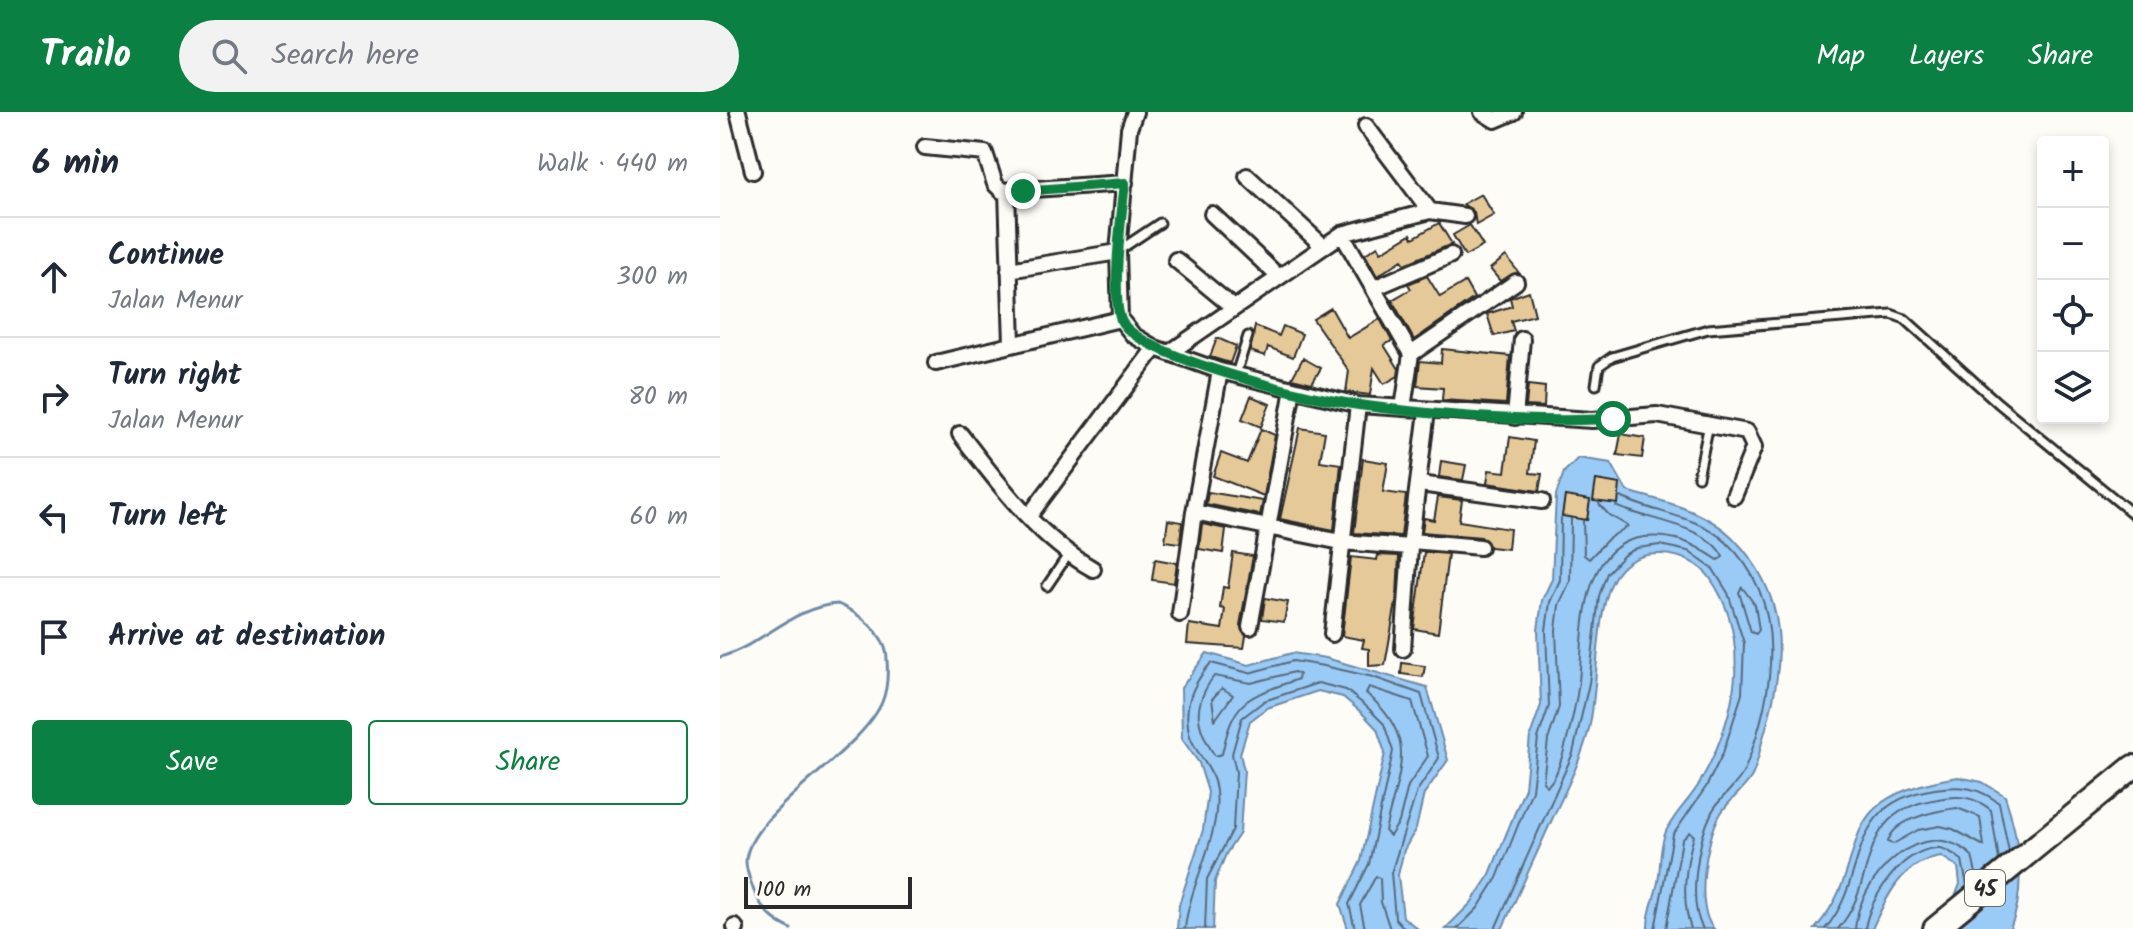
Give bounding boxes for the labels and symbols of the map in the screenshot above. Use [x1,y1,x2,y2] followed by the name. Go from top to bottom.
[1005,173,1041,209] route end
[1595,401,1631,437] route start
[1965,870,2005,906] road number: 45
[744,873,912,909] scale bar

